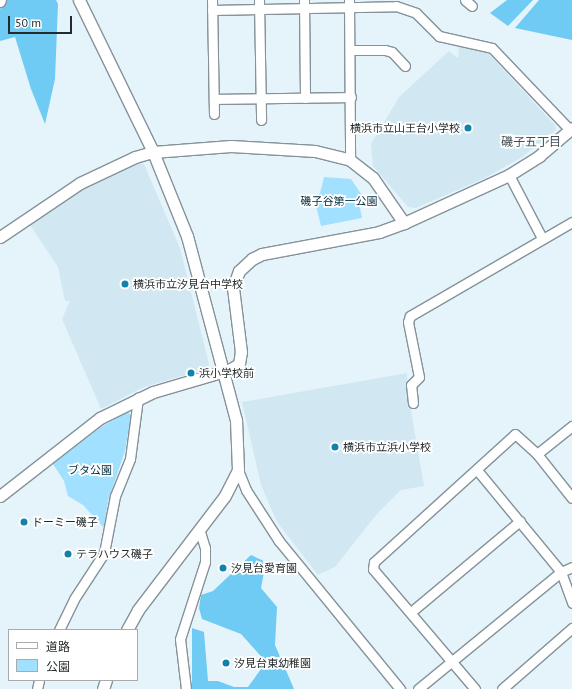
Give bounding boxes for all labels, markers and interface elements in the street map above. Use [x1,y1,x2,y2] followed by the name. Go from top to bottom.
[10,8,74,34] scale bar
[15,15,41,30] text: 50 m
[350,121,460,135] place label: 横浜市立山王台小学校
[463,123,473,133] marker: 横浜市立山王台小学校
[501,135,561,149] district label: 磯子五丁目
[301,194,377,208] park label: 磯子谷第一公園
[133,277,243,291] place label: 横浜市立汐見台中学校
[120,279,130,289] marker: 横浜市立汐見台中学校
[199,366,254,380] place label: 浜小学校前
[186,368,196,378] marker: 浜小学校前
[343,440,431,454] place label: 横浜市立浜小学校
[330,442,340,452] marker: 横浜市立浜小学校
[68,463,112,477] park label: ブタ公園
[32,515,98,529] place label: ドーミー磯子
[19,517,29,527] marker: ドーミー磯子
[76,547,153,561] place label: テラハウス磯子
[63,549,73,559] marker: テラハウス磯子
[231,561,297,575] place label: 汐見台愛育園
[218,563,228,573] marker: 汐見台愛育園
[8,629,138,681] legend
[46,639,70,654] text: 道路
[234,656,311,670] place label: 汐見台東幼稚園
[221,658,231,668] marker: 汐見台東幼稚園
[46,659,70,674] text: 公園

